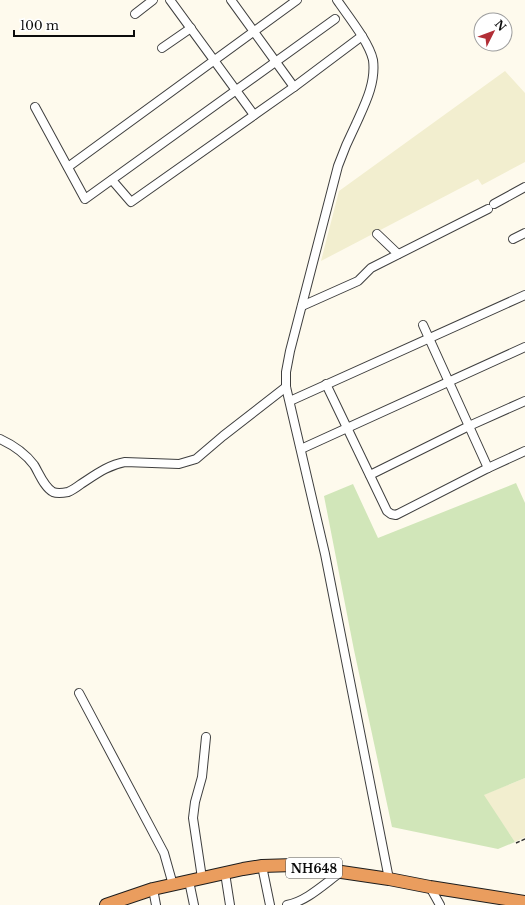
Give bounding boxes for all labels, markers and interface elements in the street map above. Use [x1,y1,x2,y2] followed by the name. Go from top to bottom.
[14,12,134,38] scale bar
[473,12,513,52] north arrow
[492,17,510,34] text: N
[20,18,59,33] text: 100 m
[286,858,342,878] road number: NH648

